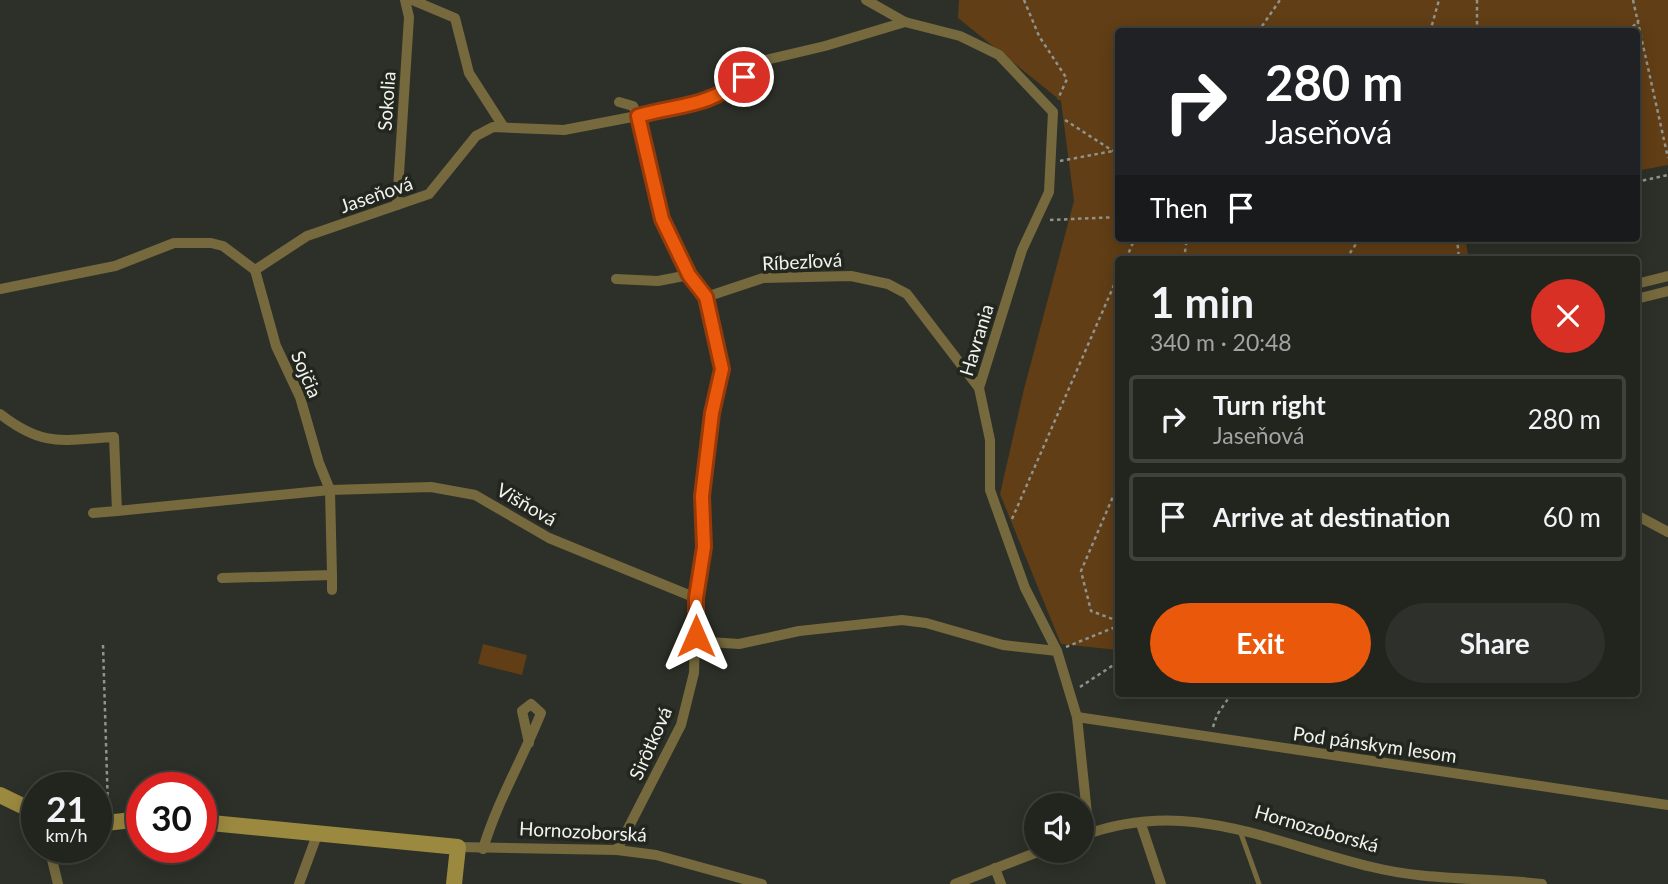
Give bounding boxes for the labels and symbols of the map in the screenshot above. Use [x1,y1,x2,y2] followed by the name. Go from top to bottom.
[714,47,774,107] pin
[372,71,400,131] street label: Sokolia
[337,171,415,217] street label: Jaseňová
[761,247,843,275] street label: Ríbezľová
[954,301,998,379] street label: Havrania
[287,347,327,401] street label: Sojčia
[493,478,561,530] street label: Višňová
[659,599,733,673] position arrow
[624,703,676,783] street label: Sirôtková
[1292,721,1458,767] street label: Pod pánskym lesom
[126,772,217,863] speed limit sign: 30
[1252,799,1382,857] street label: Hornozoborská
[519,816,647,846] street label: Hornozoborská

